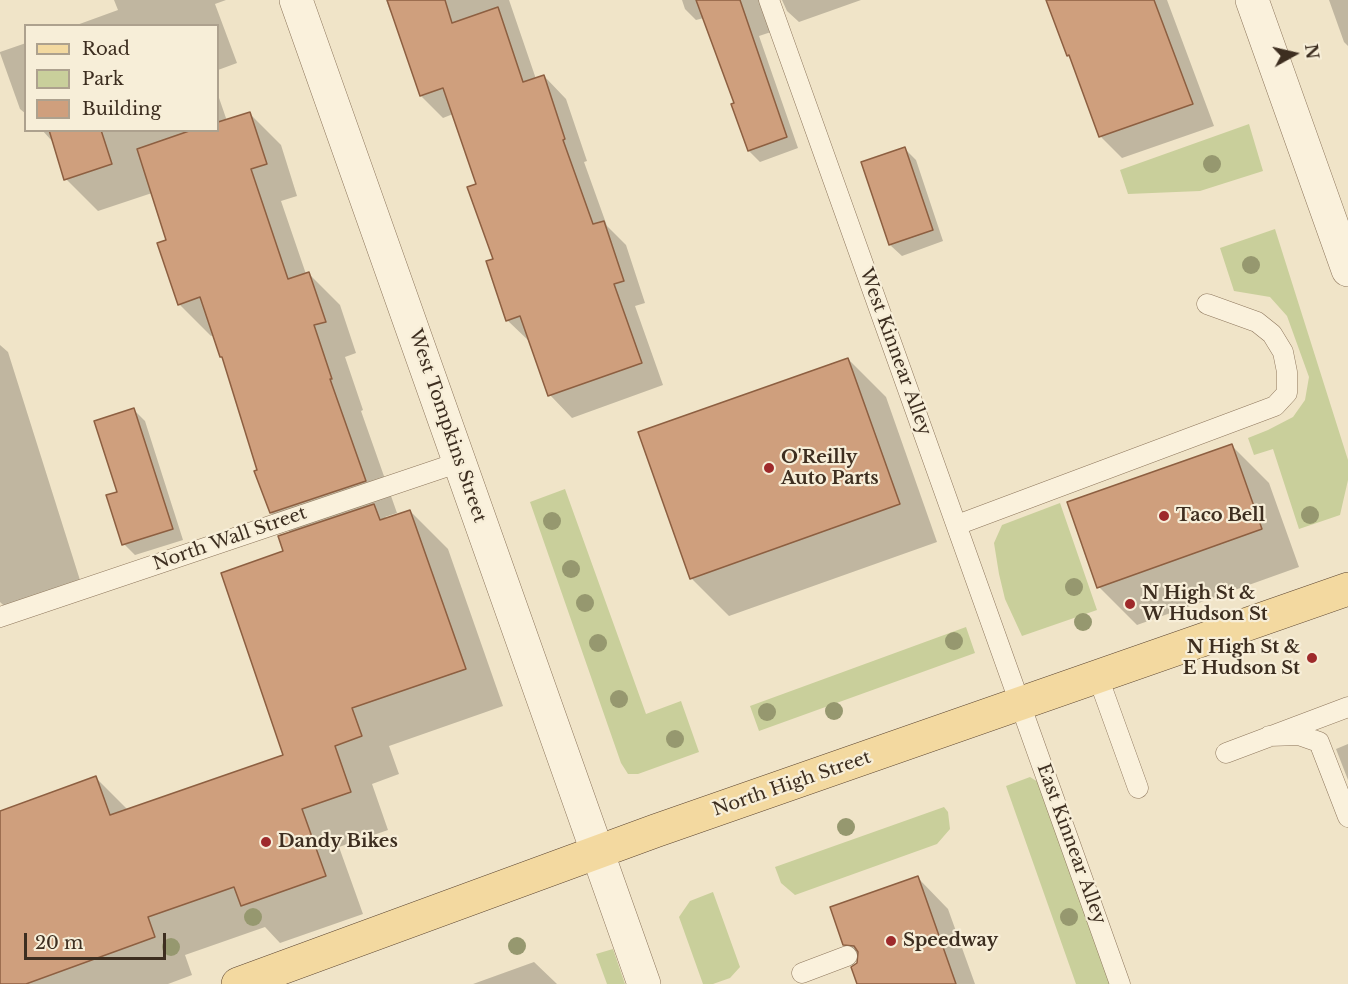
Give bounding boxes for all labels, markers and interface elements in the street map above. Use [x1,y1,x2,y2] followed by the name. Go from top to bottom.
[24,24,219,132] legend
[1264,24,1324,84] north arrow
[82,38,130,60] text: Road
[1301,43,1323,60] text: N
[82,68,124,90] text: Park
[82,98,161,120] text: Building
[855,265,935,439] street label: West Kinnear Alley
[404,326,490,526] street label: West Tompkins Street
[781,447,879,490] place label: O'Reilly Auto Parts
[762,461,776,475] marker: O'Reilly Auto Parts
[150,503,310,575] street label: North Wall Street
[1176,505,1265,527] place label: Taco Bell
[1157,509,1171,523] marker: Taco Bell
[1142,583,1268,626] place label: N High St & W Hudson St
[1123,597,1137,611] marker: N High St & W Hudson St
[1183,637,1300,680] place label: N High St & E Hudson St
[1305,651,1319,665] marker: N High St & E Hudson St
[710,747,874,821] street label: North High Street
[1032,761,1110,927] street label: East Kinnear Alley
[278,831,398,853] place label: Dandy Bikes
[259,835,273,849] marker: Dandy Bikes
[27,921,170,959] scale bar
[903,930,998,952] place label: Speedway
[35,932,83,954] text: 20 m
[884,934,898,948] marker: Speedway

